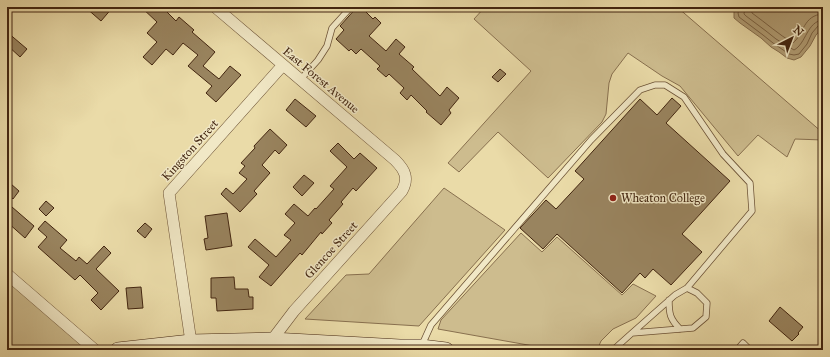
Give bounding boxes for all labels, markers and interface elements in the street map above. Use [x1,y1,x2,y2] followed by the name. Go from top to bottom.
[772,18,812,58] north arrow
[791,23,807,39] text: N
[280,44,362,116] street label: East Forest Avenue
[159,116,222,184] street label: Kingston Street
[621,191,705,206] place label: Wheaton College
[608,193,618,203] marker: Wheaton College
[302,218,361,281] street label: Glencoe Street

